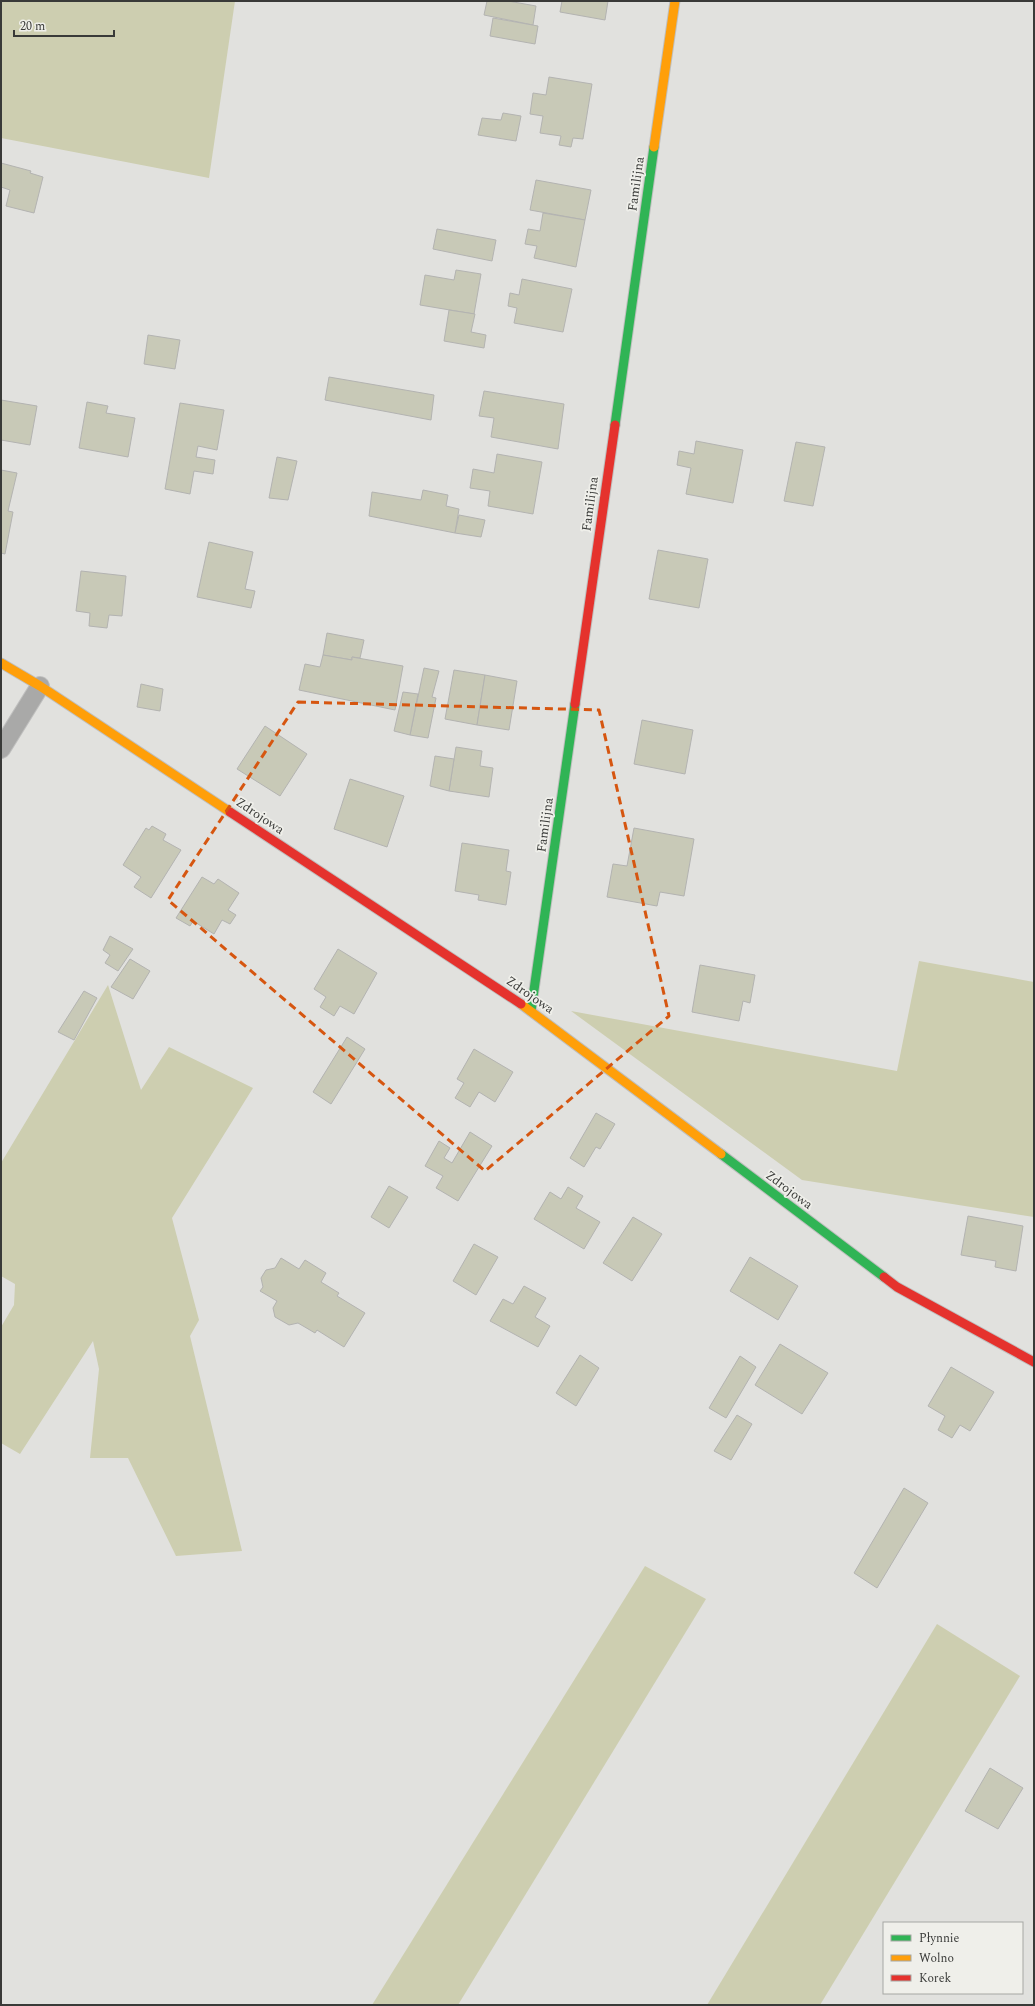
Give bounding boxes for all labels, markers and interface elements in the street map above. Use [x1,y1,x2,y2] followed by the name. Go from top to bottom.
[14,12,114,38] scale bar
[20,17,45,36] text: 20 m
[622,155,650,213] street label: Familijna
[576,475,604,533] street label: Familijna
[232,792,289,840] street label: Zdrojowa
[531,796,559,854] street label: Familijna
[502,971,559,1019] street label: Zdrojowa
[761,1166,817,1215] street label: Zdrojowa
[883,1922,1023,1994] legend
[919,1929,960,1948] text: Płynnie
[919,1949,954,1968] text: Wolno
[919,1969,951,1988] text: Korek

